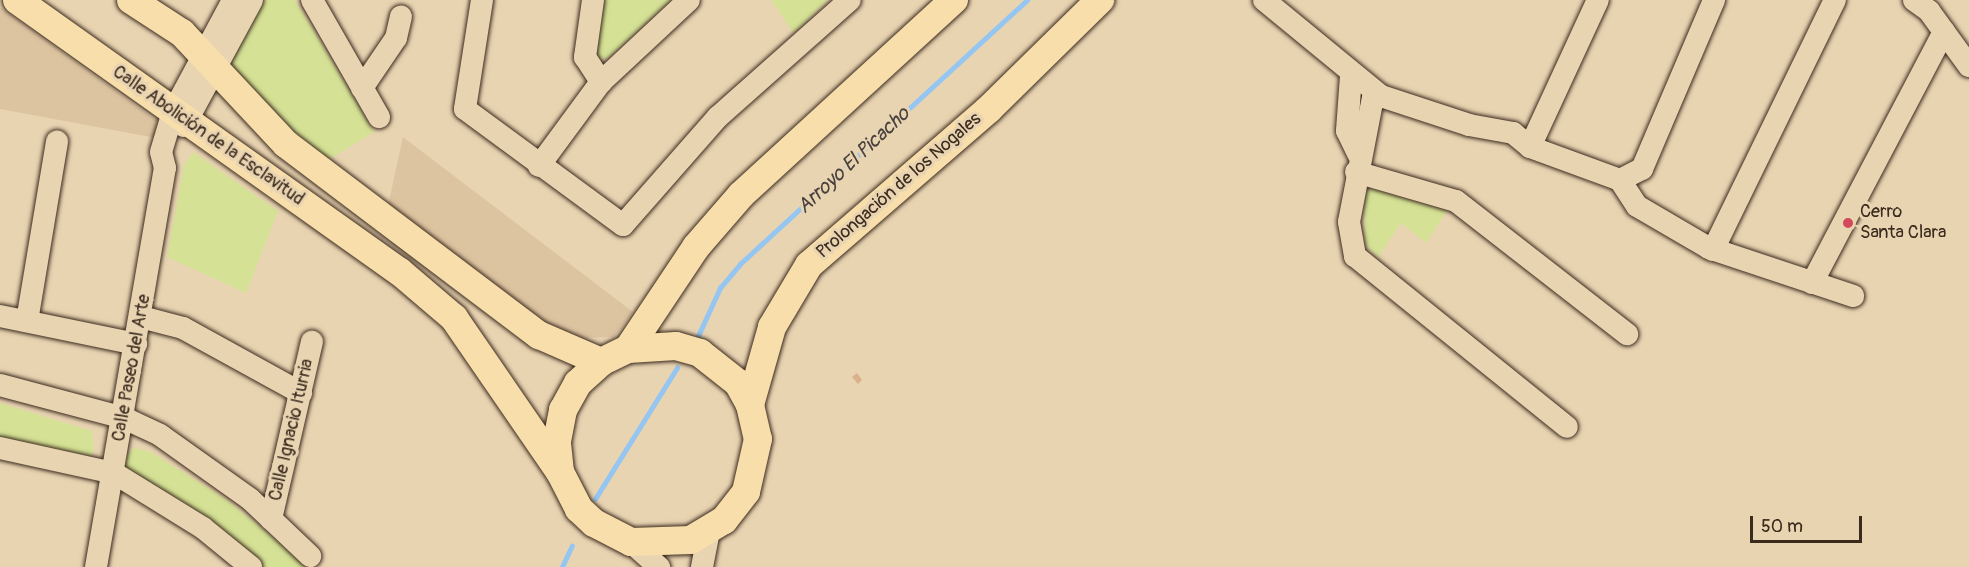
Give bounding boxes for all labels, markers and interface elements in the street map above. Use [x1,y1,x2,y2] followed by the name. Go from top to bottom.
[108,62,308,210] street label: Calle Abolición de la Esclavitud
[792,102,914,218] water label: Arroyo El Picacho
[812,109,986,263] street label: Prolongación de los Nogales
[1860,202,1946,244] place label: Cerro Santa Clara
[1841,216,1855,230] marker: Cerro Santa Clara
[108,293,156,443] street label: Calle Paseo del Arte
[265,357,319,503] street label: Calle Ignacio Iturria
[1753,504,1866,542] scale bar
[1761,515,1803,538] text: 50 m

